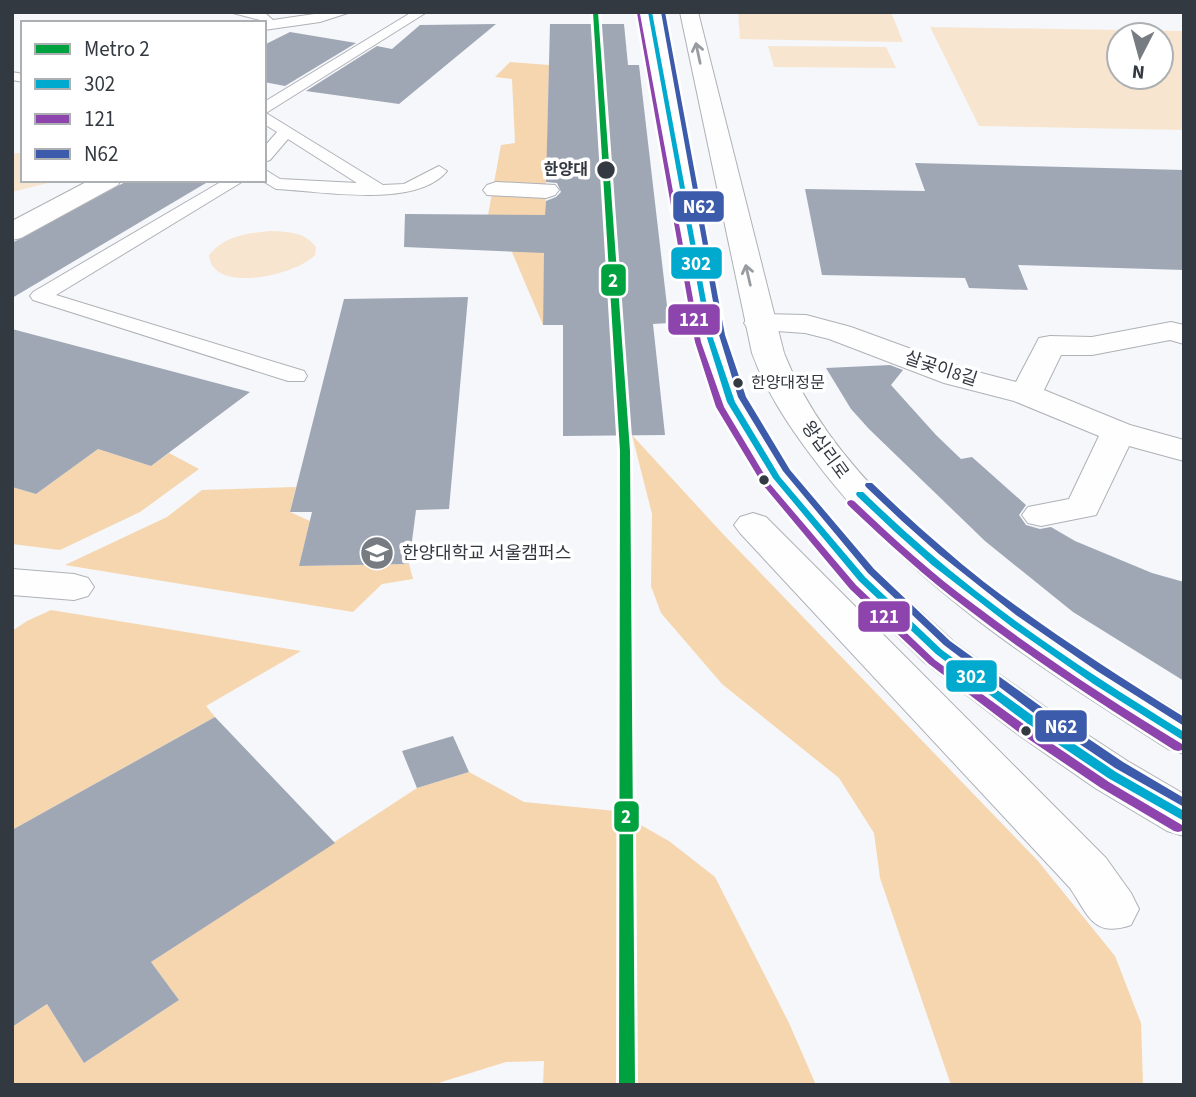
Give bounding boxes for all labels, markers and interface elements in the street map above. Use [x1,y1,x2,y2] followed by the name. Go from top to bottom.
[21,21,266,182] legend
[1105,21,1175,91] north arrow
[84,34,150,64] text: Metro 2
[690,42,704,65] one-way arrow
[1131,57,1146,86] text: N
[84,69,115,99] text: 302
[84,104,115,134] text: 121
[84,139,118,169] text: N62
[544,159,588,181] place label: 한양대
[595,159,617,181] marker: 한양대
[672,190,725,223] line badge: N62
[683,194,715,221] text: N62
[670,246,723,280] line badge: 302
[681,251,711,278] text: 302
[600,263,627,297] line badge: 2
[741,264,754,287] one-way arrow
[608,268,618,295] text: 2
[667,303,721,336] line badge: 121
[679,307,709,334] text: 121
[901,345,981,393] street label: 살곶이8길
[751,372,825,394] place label: 한양대정문
[731,376,745,390] marker: 한양대정문
[795,416,855,484] street label: 왕십리로
[757,473,771,487] unlabelled marker
[358,534,396,572] school or university icon: 한양대학교 서울캠퍼스
[402,541,571,566] place label: 한양대학교 서울캠퍼스
[857,600,911,633] line badge: 121
[869,604,899,631] text: 121
[945,659,998,693] line badge: 302
[956,664,986,691] text: 302
[1034,709,1088,743] line badge: N62
[1045,714,1077,741] text: N62
[1019,724,1033,738] unlabelled marker
[613,800,640,833] line badge: 2
[621,804,631,831] text: 2

